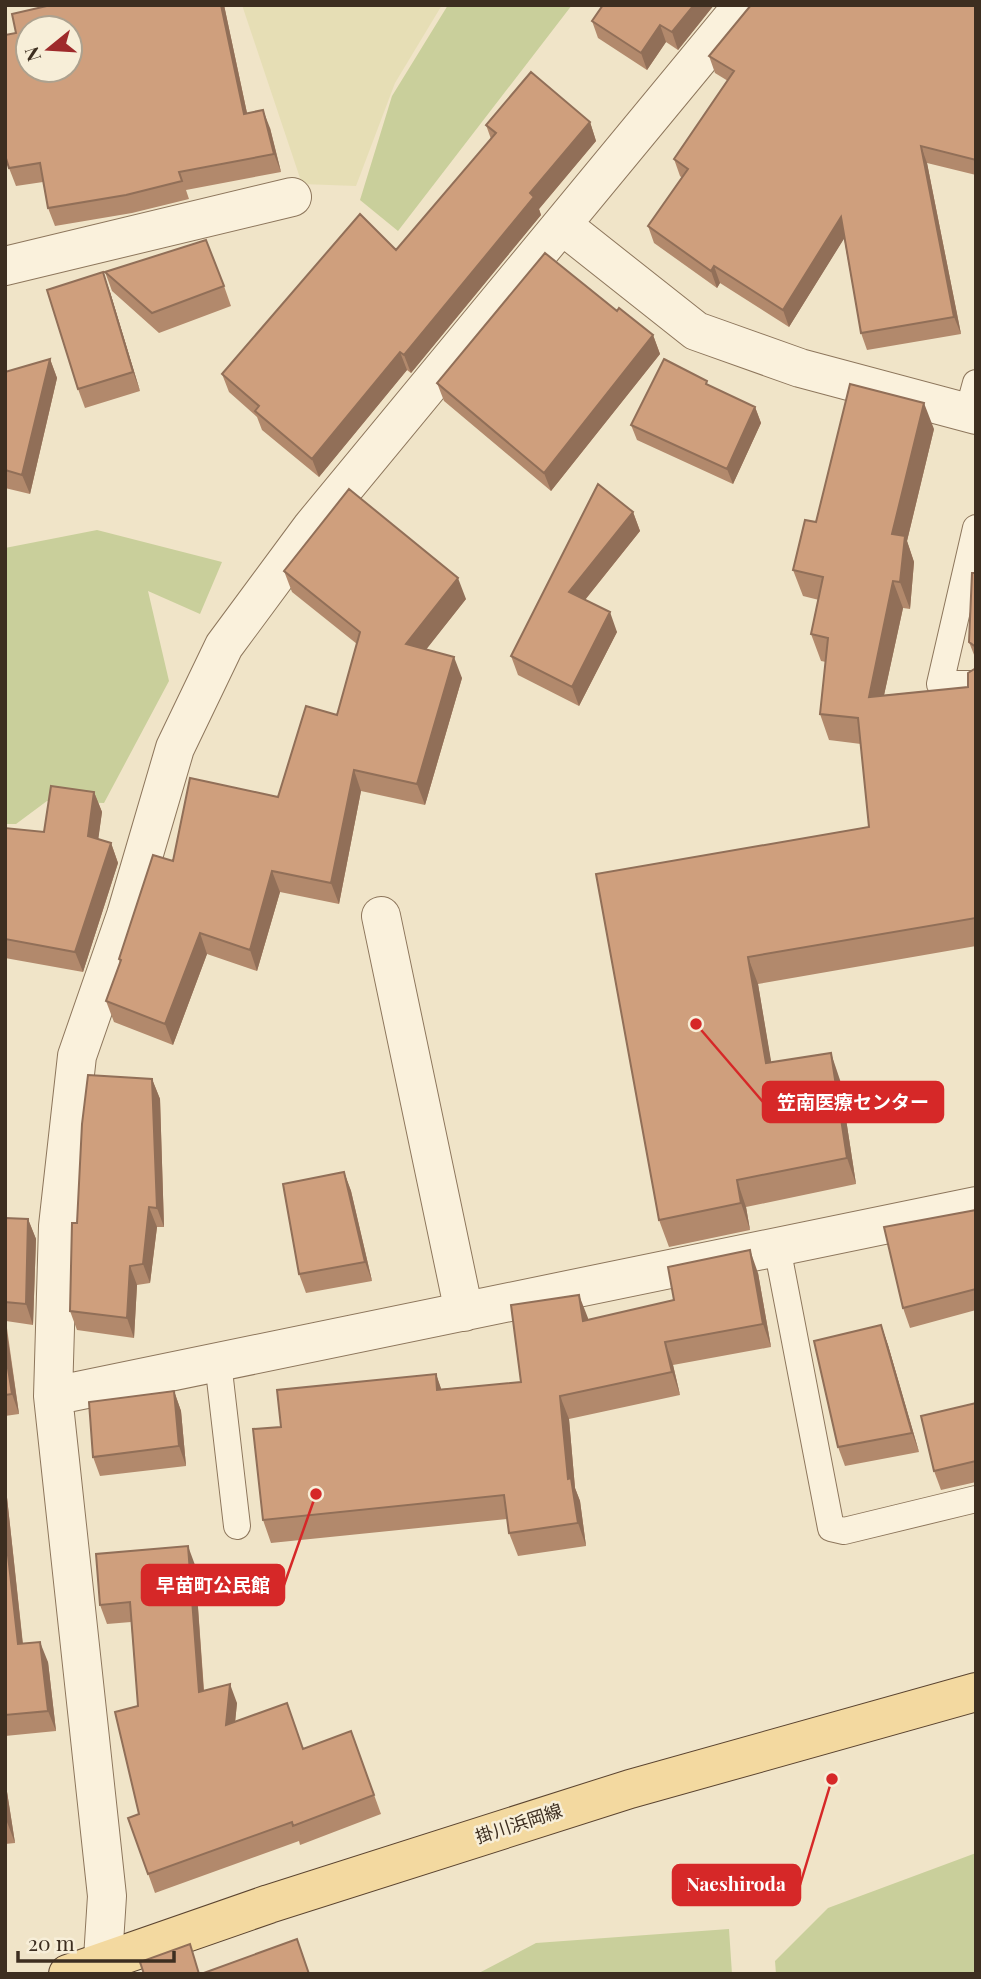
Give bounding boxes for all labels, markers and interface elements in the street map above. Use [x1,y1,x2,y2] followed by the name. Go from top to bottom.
[14,14,84,84] north arrow
[17,44,46,65] text: N
[763,1082,943,1122] callout: 笠南医療センター
[777,1088,929,1114] text: 笠南医療センター
[142,1565,284,1605] callout: 早苗町公民館
[156,1571,270,1597] text: 早苗町公民館
[472,1798,565,1848] street label: 掛川浜岡線
[673,1865,800,1905] callout: Naeshiroda
[686,1870,786,1896] text: Naeshiroda
[18,1920,173,1964] scale bar
[28,1928,75,1956] text: 20 m

